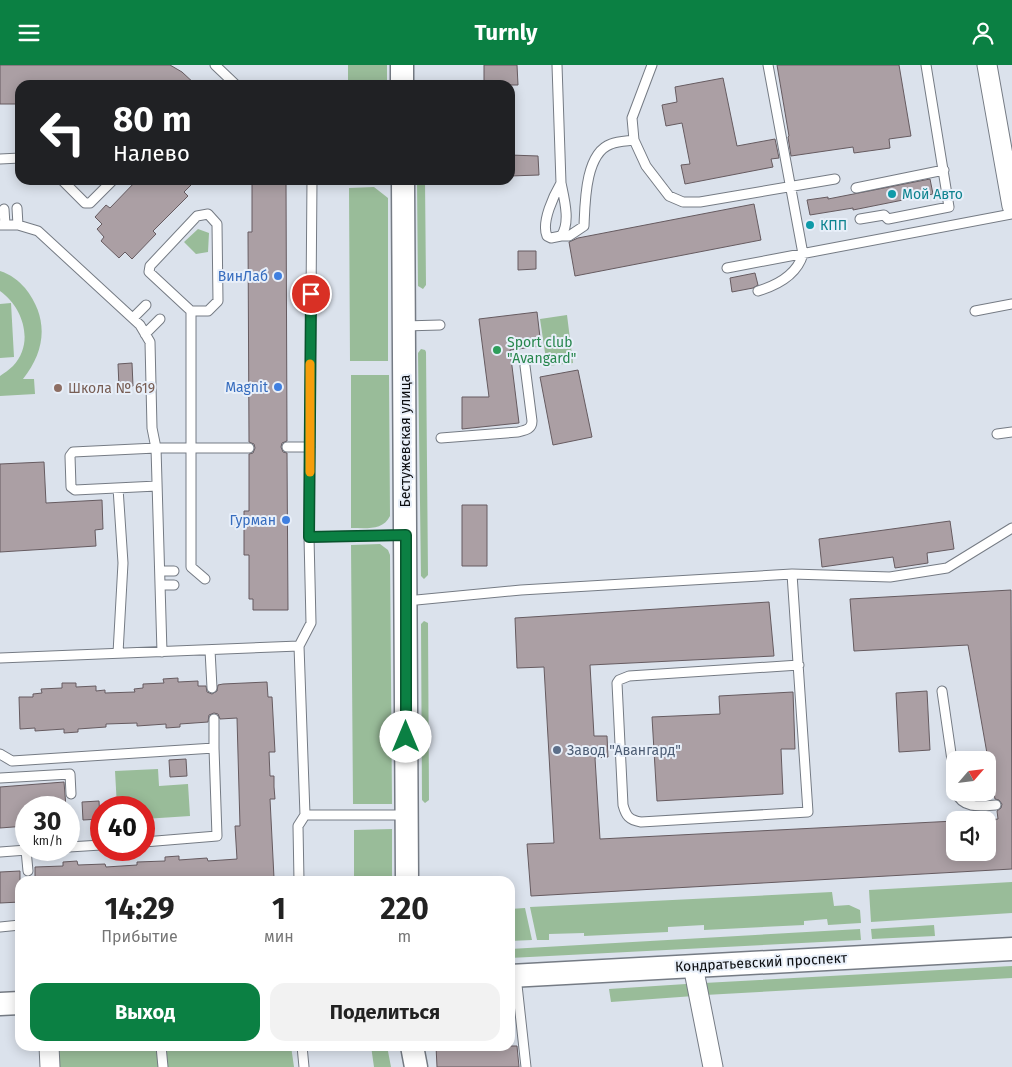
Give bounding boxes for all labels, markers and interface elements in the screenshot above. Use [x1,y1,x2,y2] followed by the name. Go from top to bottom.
[15,19,43,47] icon: menu
[475,19,537,46] text: Turnly
[969,19,997,47] icon: person
[113,98,192,140] text: 80 m
[30,100,95,165] icon: left
[113,140,190,167] text: Налево
[902,186,963,203] place label: Мой Авто
[886,188,898,200] marker: Мой Авто
[820,217,847,234] place label: КПП
[804,219,816,231] marker: КПП
[218,268,268,285] place label: ВинЛаб
[272,270,284,282] marker: ВинЛаб
[290,273,332,315] pin
[297,280,325,308] icon: arrive
[507,334,576,367] place label: Sport club "Avangard"
[491,344,503,356] marker: Sport club "Avangard"
[397,375,414,507] street label: Бестужевская улица
[225,379,269,396] place label: Magnit
[68,380,155,397] place label: Школа № 619
[272,381,284,393] marker: Magnit
[52,382,64,394] marker: Школа № 619
[229,512,276,529] place label: Гурман
[280,514,292,526] marker: Гурман
[379,710,431,762] position arrow
[567,742,681,759] place label: Завод "Авангард"
[551,744,563,756] marker: Завод "Авангард"
[946,751,996,801] north arrow
[946,751,996,861] map controls
[90,796,155,861] speed limit sign: 40
[34,807,61,837] text: 30
[946,811,996,861] button: sound
[33,834,62,848] text: km/h
[104,891,175,927] text: 14:29
[272,891,286,927] text: 1
[380,891,429,927] text: 220
[101,927,178,946] text: Прибытие
[264,927,294,946] text: мин
[398,927,411,946] text: m
[675,949,848,975] street label: Кондратьевский проспект
[30,983,260,1041] button: Выход
[270,983,500,1041] button: Поделиться

